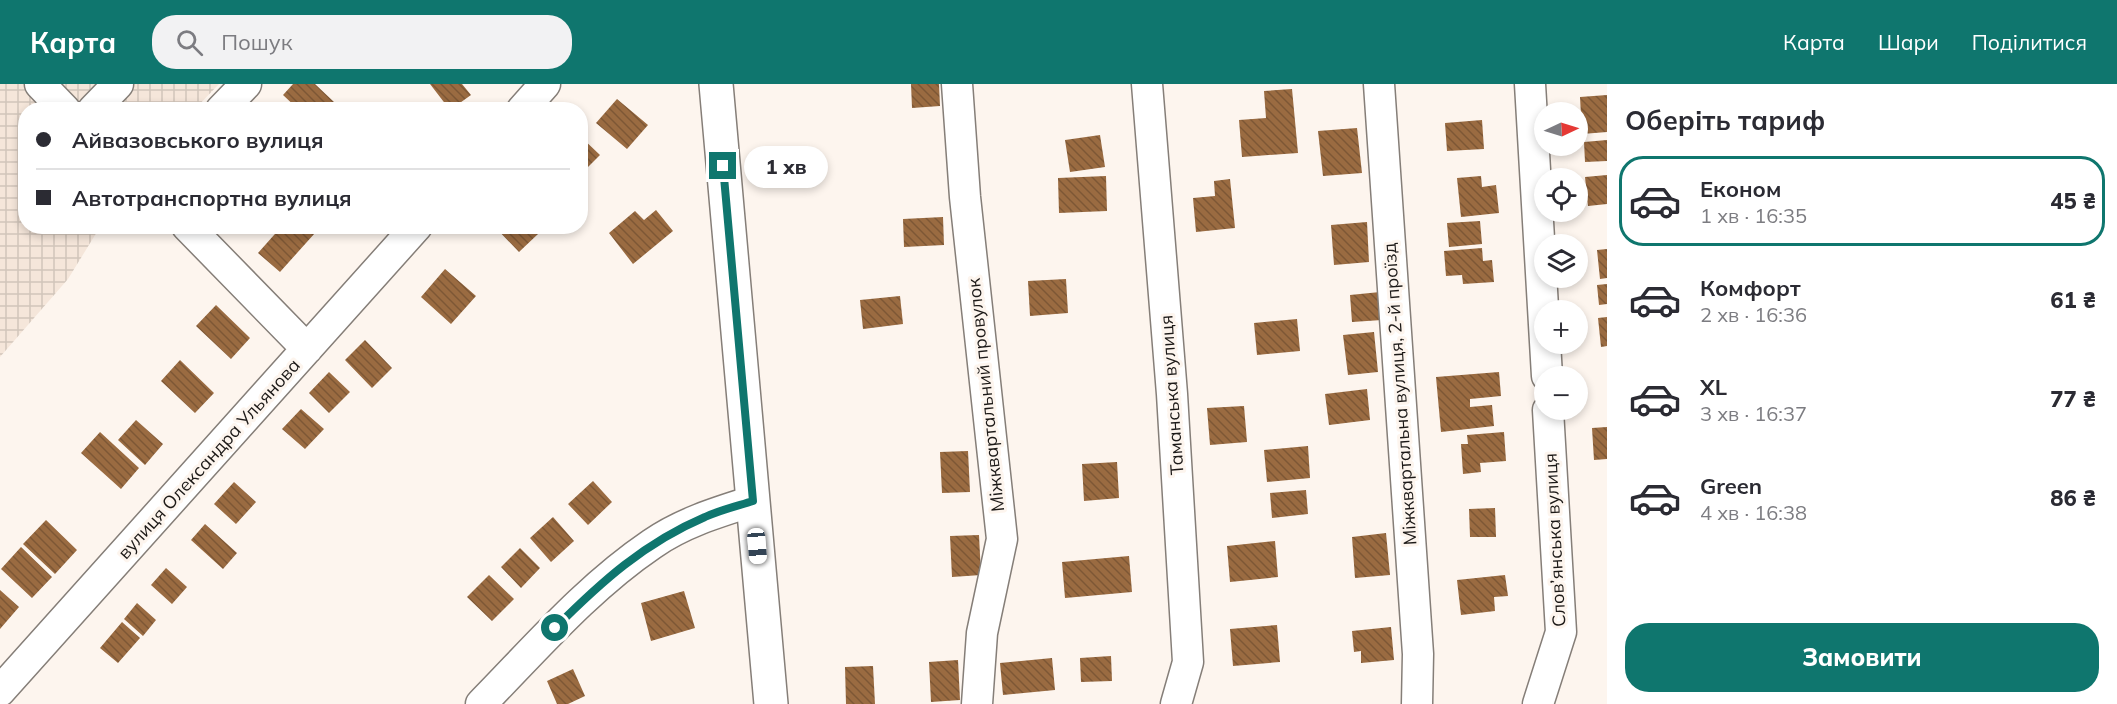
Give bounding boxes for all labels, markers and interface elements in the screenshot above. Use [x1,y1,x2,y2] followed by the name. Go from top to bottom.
[152,15,572,69] search box
[30,25,116,60] text: Карта
[173,26,206,59] icon: search
[221,28,292,56] text: Пошук
[1783,29,1845,55] text: Карта
[1878,29,1939,55] text: Шари
[1972,29,2087,55] text: Поділитися
[1534,102,1588,156] north arrow
[1534,102,1588,420] map controls
[1625,103,1825,137] text: Оберіть тариф
[72,126,324,154] text: Айвазовського вулиця
[744,145,828,187] callout: 1 хв
[709,152,736,179] route end
[766,154,806,179] text: 1 хв
[1534,168,1588,222] button: locate
[1628,174,1682,228] icon: car
[1700,175,1781,203] text: Економ
[72,184,352,212] text: Автотранспортна вулиця
[2050,187,2096,215] text: 45 ₴
[1700,203,1807,228] text: 1 хв · 16:35
[1534,234,1588,288] button: layers
[1377,242,1422,546] street label: Міжквартальна вулиця, 2-й проїзд
[1628,273,1682,327] icon: car
[1700,274,1801,302] text: Комфорт
[962,277,1009,513] street label: Міжквартальний провулок
[2050,286,2096,314] text: 61 ₴
[1534,300,1588,354] button: +
[1700,302,1807,327] text: 2 хв · 16:36
[1154,314,1189,476] street label: Таманська вулиця
[113,354,305,564] street label: вулиця Олександра Ульянова
[1534,366,1588,420] button: −
[1628,372,1682,426] icon: car
[1700,373,1727,401] text: XL
[2050,385,2096,413] text: 77 ₴
[1700,401,1807,426] text: 3 хв · 16:37
[1538,453,1571,627] street label: Слов’янська вулиця
[1628,471,1682,525] icon: car
[1700,472,1762,500] text: Green
[2050,484,2096,512] text: 86 ₴
[1700,500,1807,525] text: 4 хв · 16:38
[746,527,768,565] car
[541,614,568,641] route start
[1625,623,2099,692] button: Замовити

